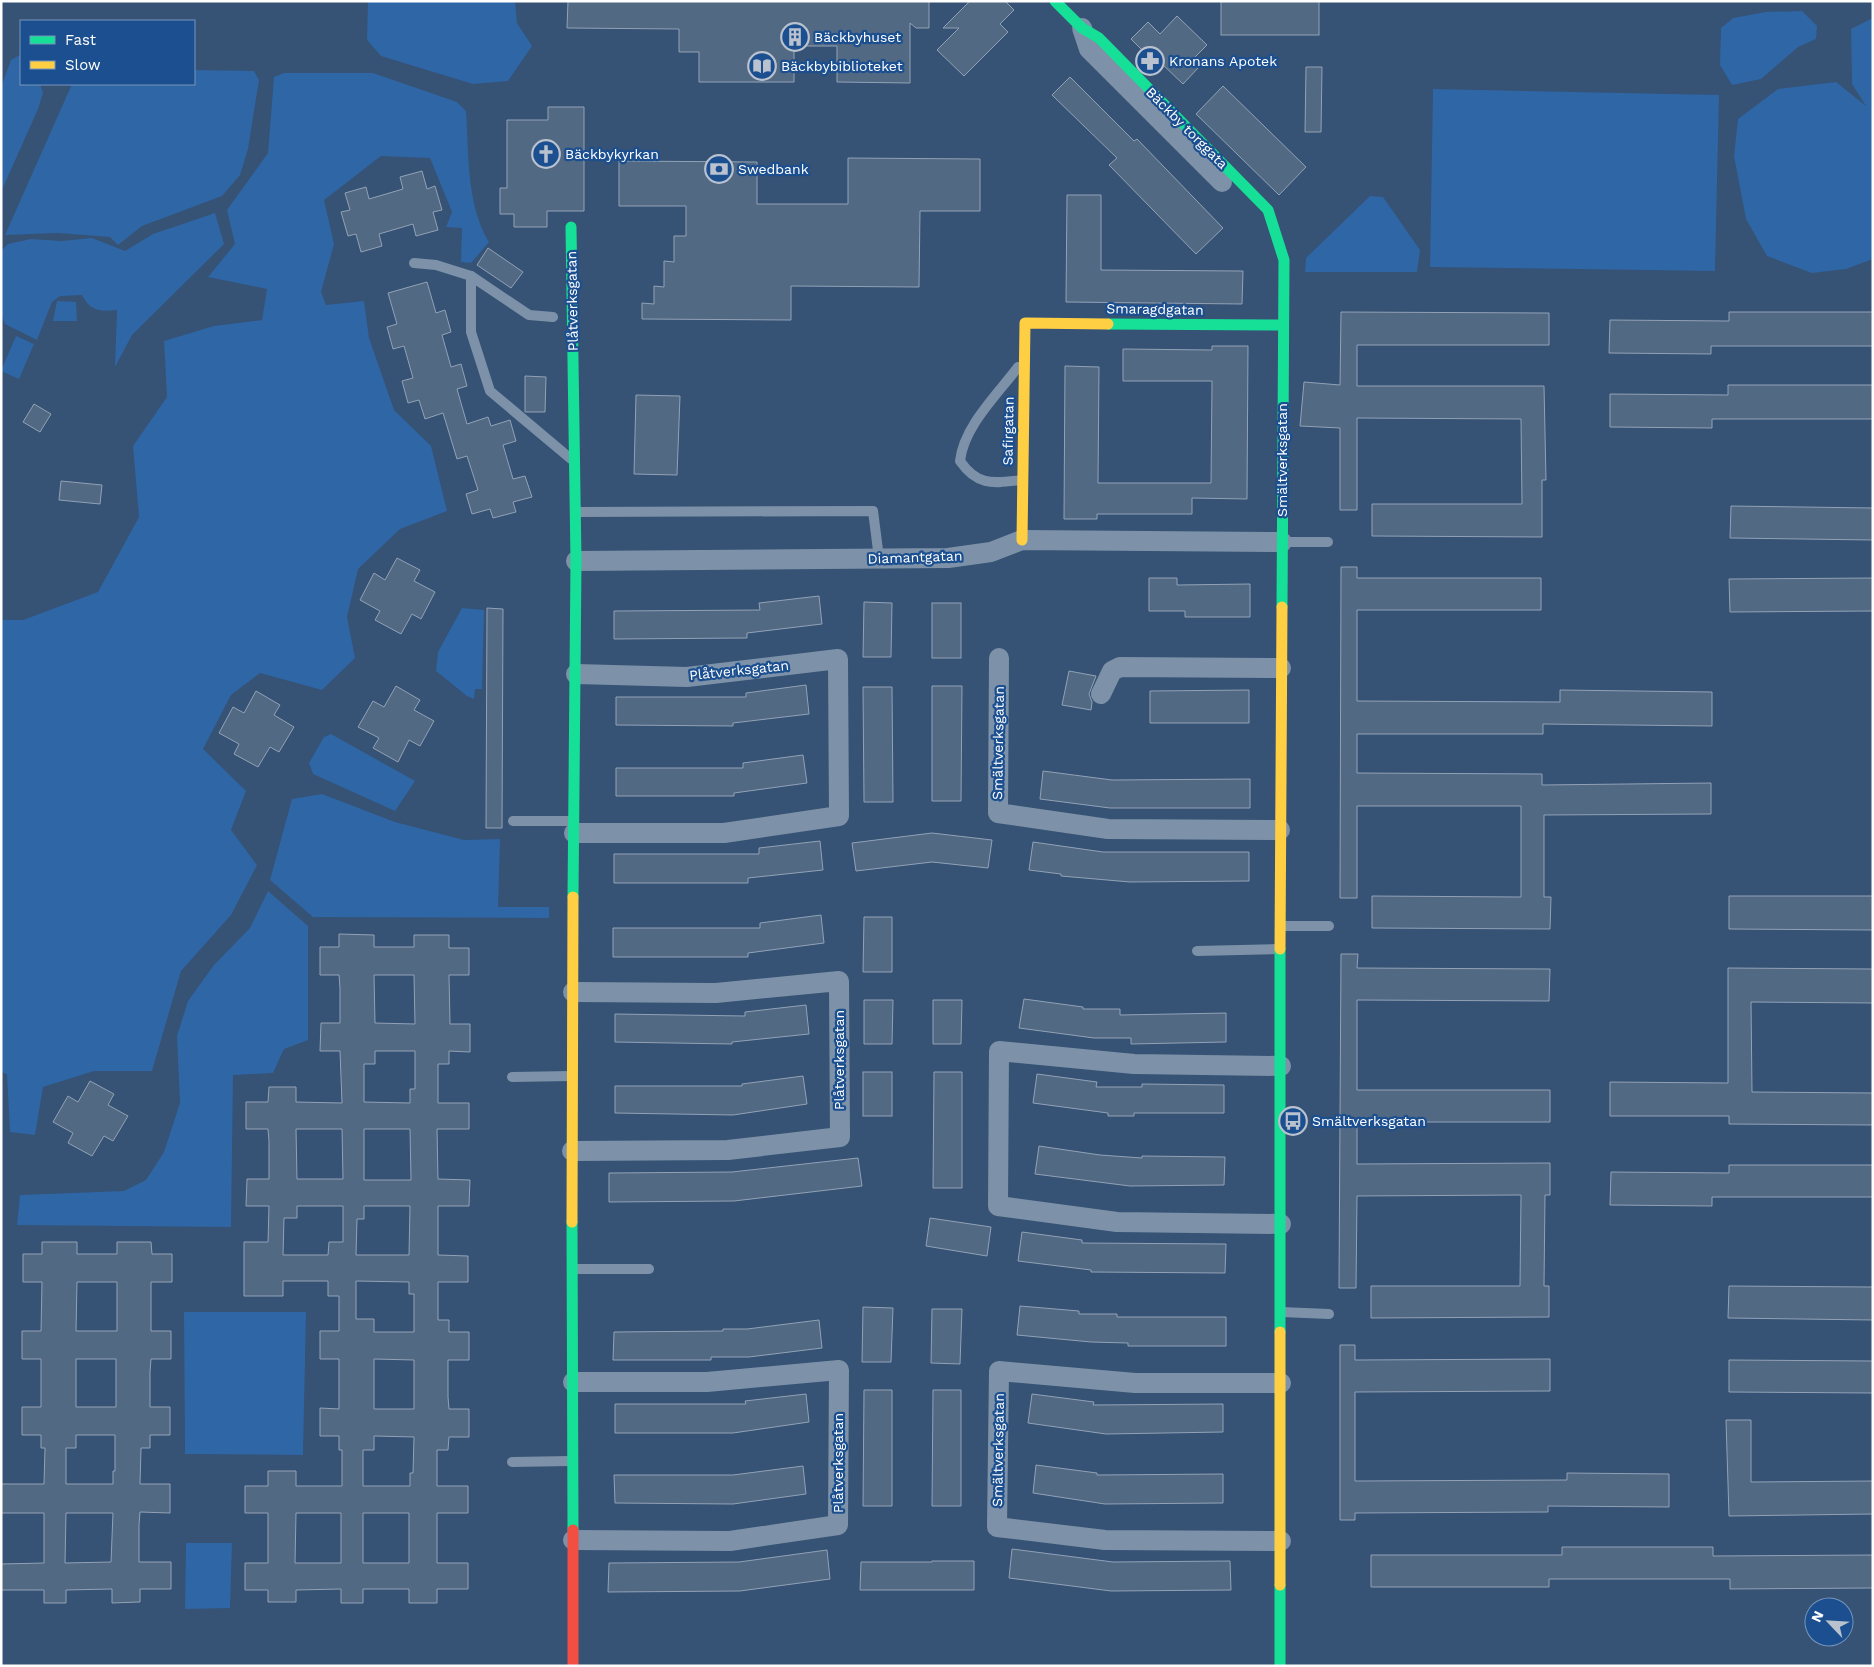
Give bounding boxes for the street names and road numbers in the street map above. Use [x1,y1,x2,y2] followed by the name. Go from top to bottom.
[1143,84,1231,172] street label: Bäckby torggata
[563,251,581,351] street label: Plåtverksgatan
[1106,300,1204,318] street label: Smaragdgatan
[999,396,1017,466] street label: Safirgatan
[1274,403,1290,517] street label: Smältverksgatan
[867,547,963,567] street label: Diamantgatan
[688,657,790,683] street label: Plåtverksgatan
[989,686,1007,800] street label: Smältverksgatan
[831,1010,847,1110] street label: Plåtverksgatan
[989,1393,1007,1507] street label: Smältverksgatan
[830,1413,846,1513] street label: Plåtverksgatan

